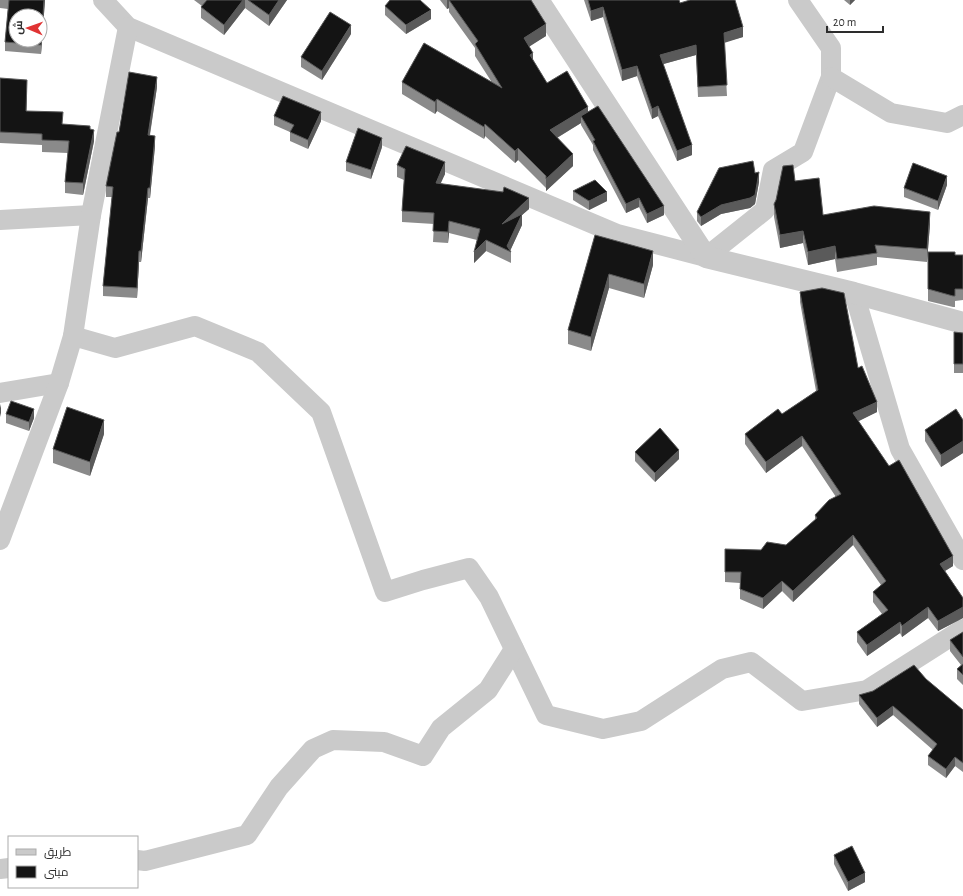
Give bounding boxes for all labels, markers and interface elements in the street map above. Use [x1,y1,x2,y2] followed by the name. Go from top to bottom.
[8,8,48,48] north arrow
[827,8,883,34] scale bar
[833,16,856,28] text: 20 m
[13,20,25,35] text: ش
[8,836,138,888] legend
[44,846,72,859] text: طريق
[44,866,69,879] text: مبنى

